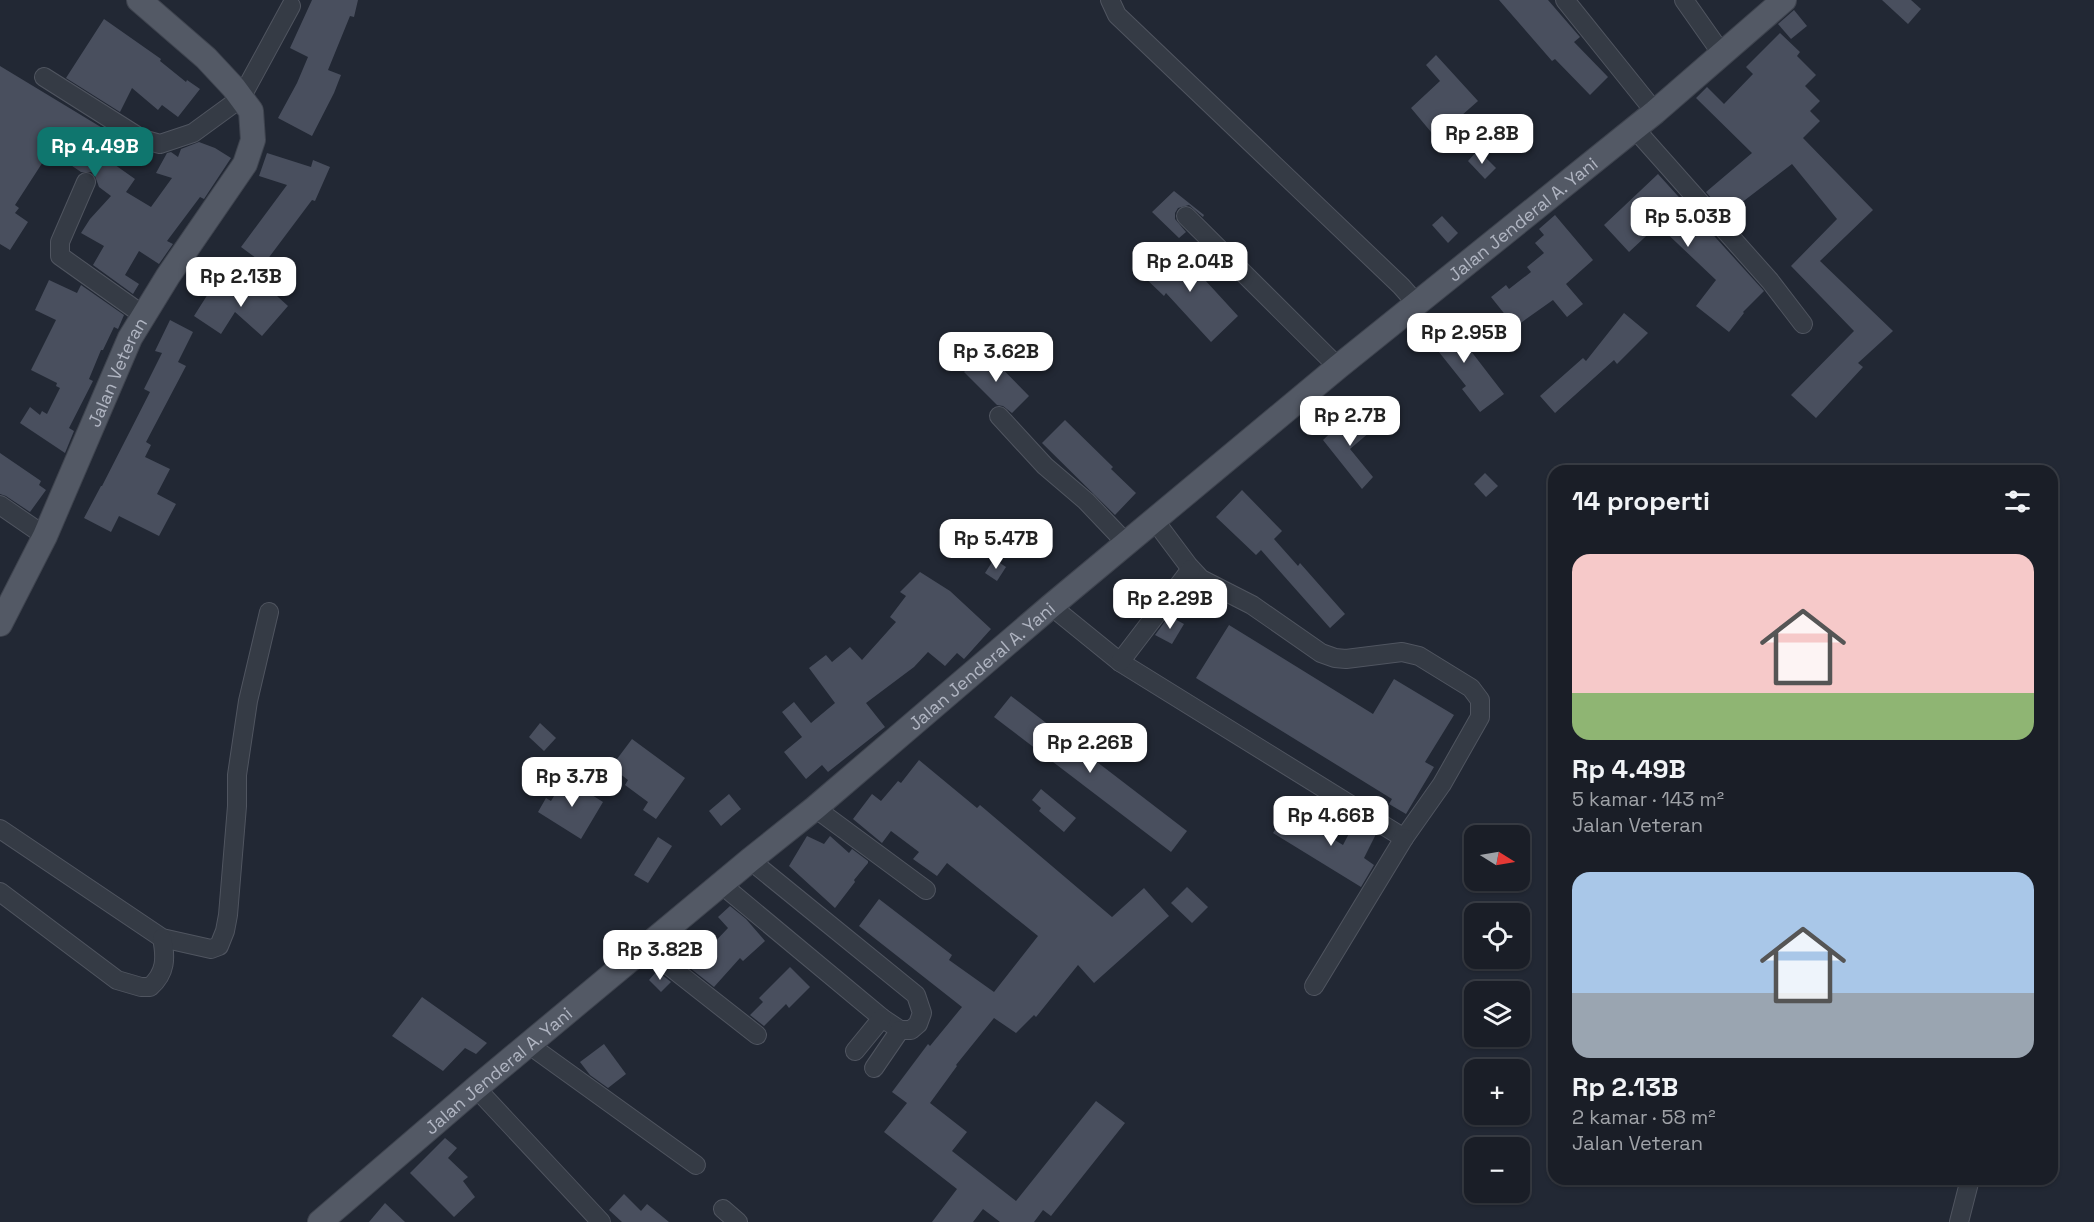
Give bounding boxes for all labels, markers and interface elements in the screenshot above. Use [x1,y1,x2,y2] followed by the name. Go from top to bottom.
[1427,114,1537,165] pin: Rp 2.8B
[1445,120,1519,146] text: Rp 2.8B
[33,127,157,178] pin: Rp 4.49B
[51,133,139,159] text: Rp 4.49B
[1443,152,1602,286] street label: Jalan Jenderal A. Yani
[1626,197,1750,248] pin: Rp 5.03B
[1645,203,1731,229] text: Rp 5.03B
[1128,242,1252,293] pin: Rp 2.04B
[1146,248,1234,274] text: Rp 2.04B
[179,257,303,308] pin: Rp 2.13B
[200,263,282,289] text: Rp 2.13B
[82,313,152,430] street label: Jalan Veteran
[1402,313,1526,364] pin: Rp 2.95B
[1421,319,1507,345] text: Rp 2.95B
[934,332,1058,383] pin: Rp 3.62B
[953,338,1039,364] text: Rp 3.62B
[1295,396,1405,447] pin: Rp 2.7B
[1314,402,1386,428] text: Rp 2.7B
[1572,484,1710,518] text: 14 properti
[2001,485,2034,518] icon: filters
[934,519,1058,570] pin: Rp 5.47B
[954,525,1038,551] text: Rp 5.47B
[1108,579,1232,630] pin: Rp 2.29B
[1127,585,1213,611] text: Rp 2.29B
[1749,593,1857,701] icon: home
[903,597,1059,735] street label: Jalan Jenderal A. Yani
[1028,723,1152,774] pin: Rp 2.26B
[1047,729,1133,755] text: Rp 2.26B
[1572,752,1686,786] text: Rp 4.49B
[517,757,627,808] pin: Rp 3.7B
[536,763,608,789] text: Rp 3.7B
[1572,786,1724,812] text: 5 kamar · 143 m²
[1269,796,1393,847] pin: Rp 4.66B
[1288,802,1374,828] text: Rp 4.66B
[1572,812,1703,838] text: Jalan Veteran
[1464,825,1530,891] north arrow
[1464,825,1530,1203] map controls
[1464,903,1530,969] button: locate
[1749,911,1857,1019] icon: home
[598,930,722,981] pin: Rp 3.82B
[617,936,703,962] text: Rp 3.82B
[1464,981,1530,1047] button: layers
[419,1002,577,1139] street label: Jalan Jenderal A. Yani
[1464,1059,1530,1125] button: +
[1572,1070,1678,1104] text: Rp 2.13B
[1572,1104,1716,1130] text: 2 kamar · 58 m²
[1572,1130,1703,1156] text: Jalan Veteran
[1464,1137,1530,1203] button: −

